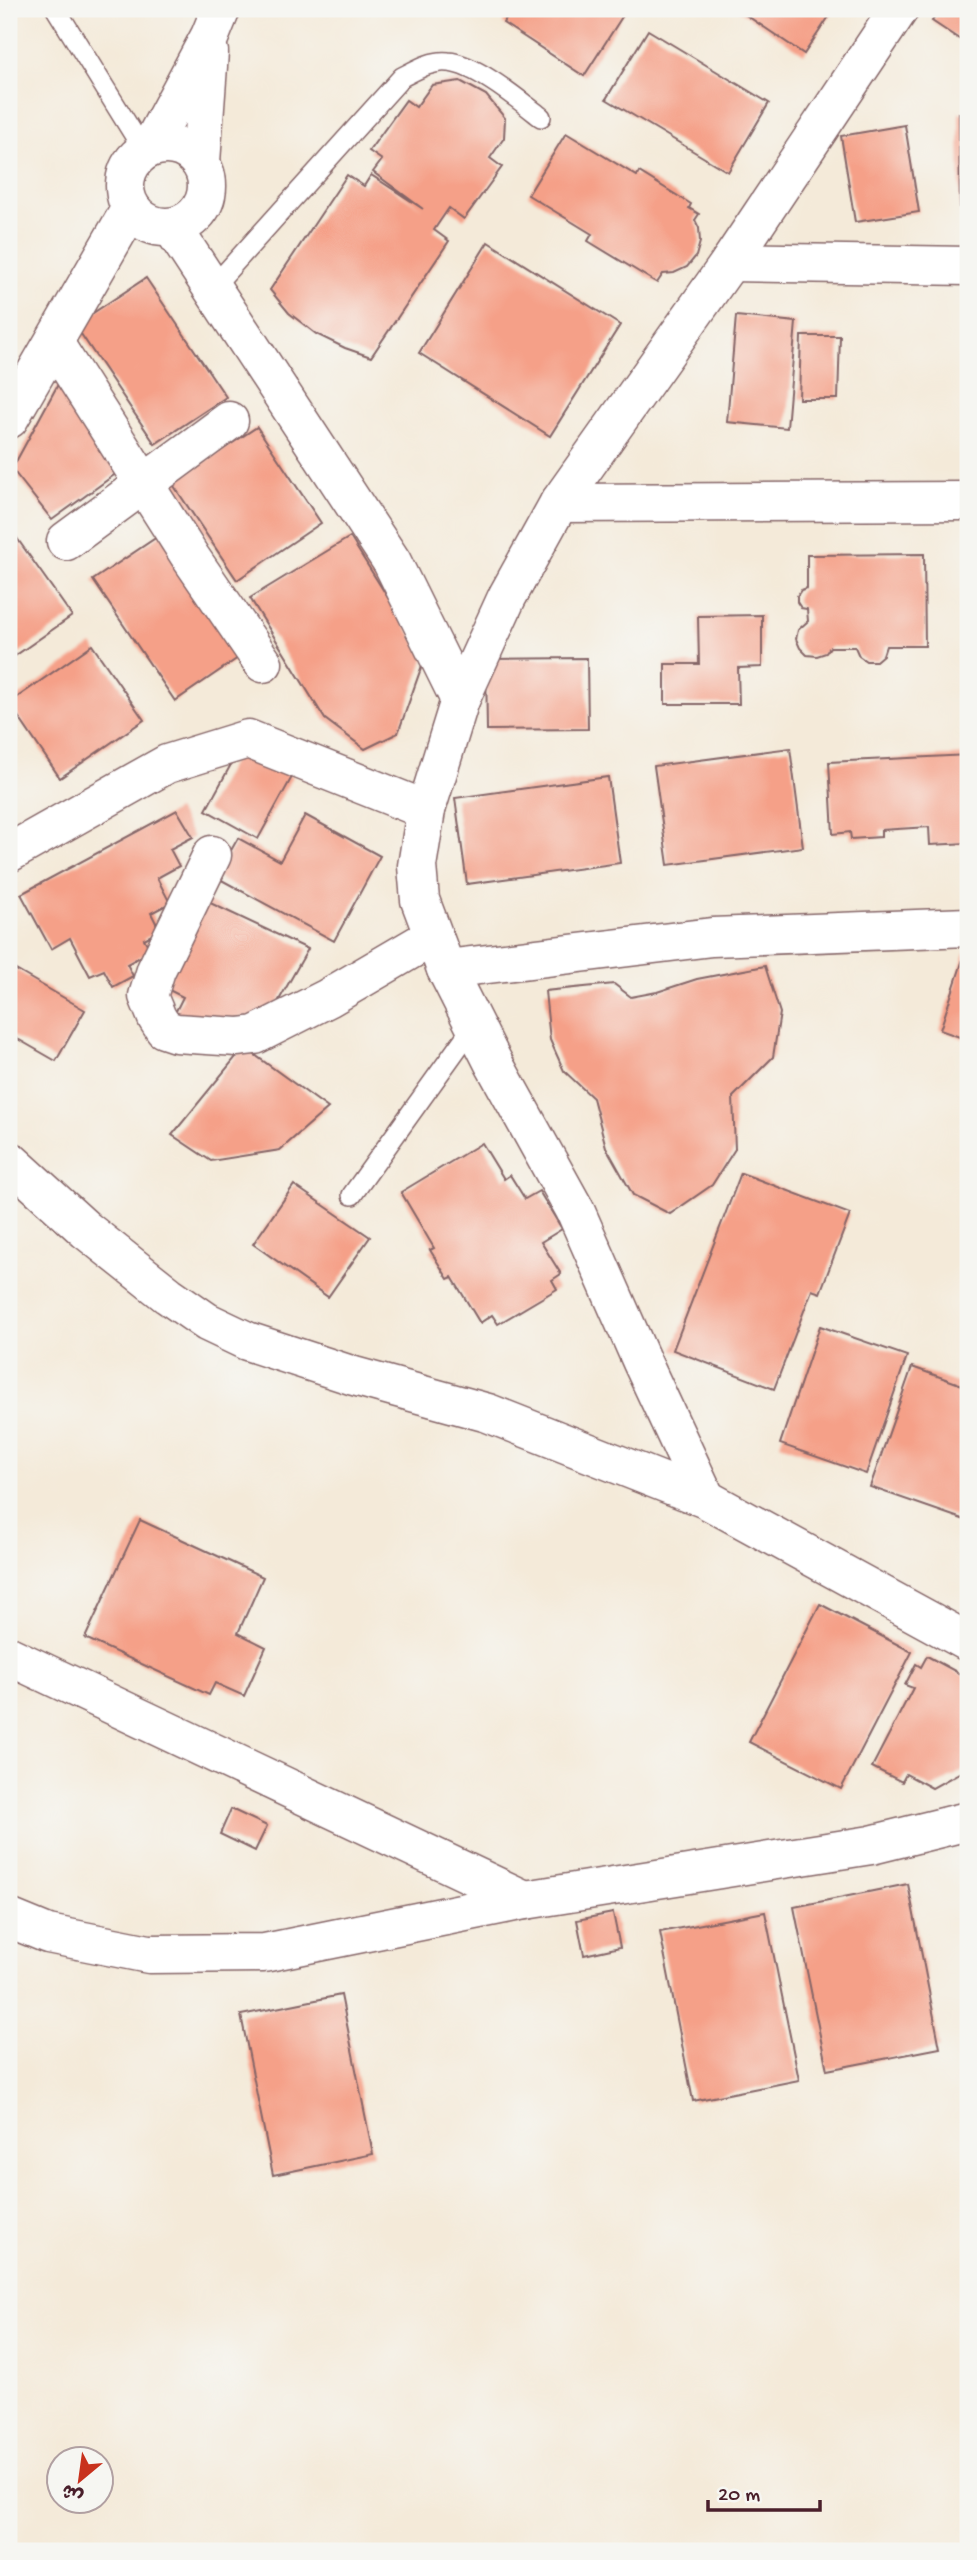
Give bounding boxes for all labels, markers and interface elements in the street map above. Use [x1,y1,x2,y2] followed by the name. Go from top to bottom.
[46,2444,116,2514] north arrow
[708,2469,820,2513] scale bar
[59,2477,88,2507] text: ش
[718,2484,760,2509] text: 20 m

